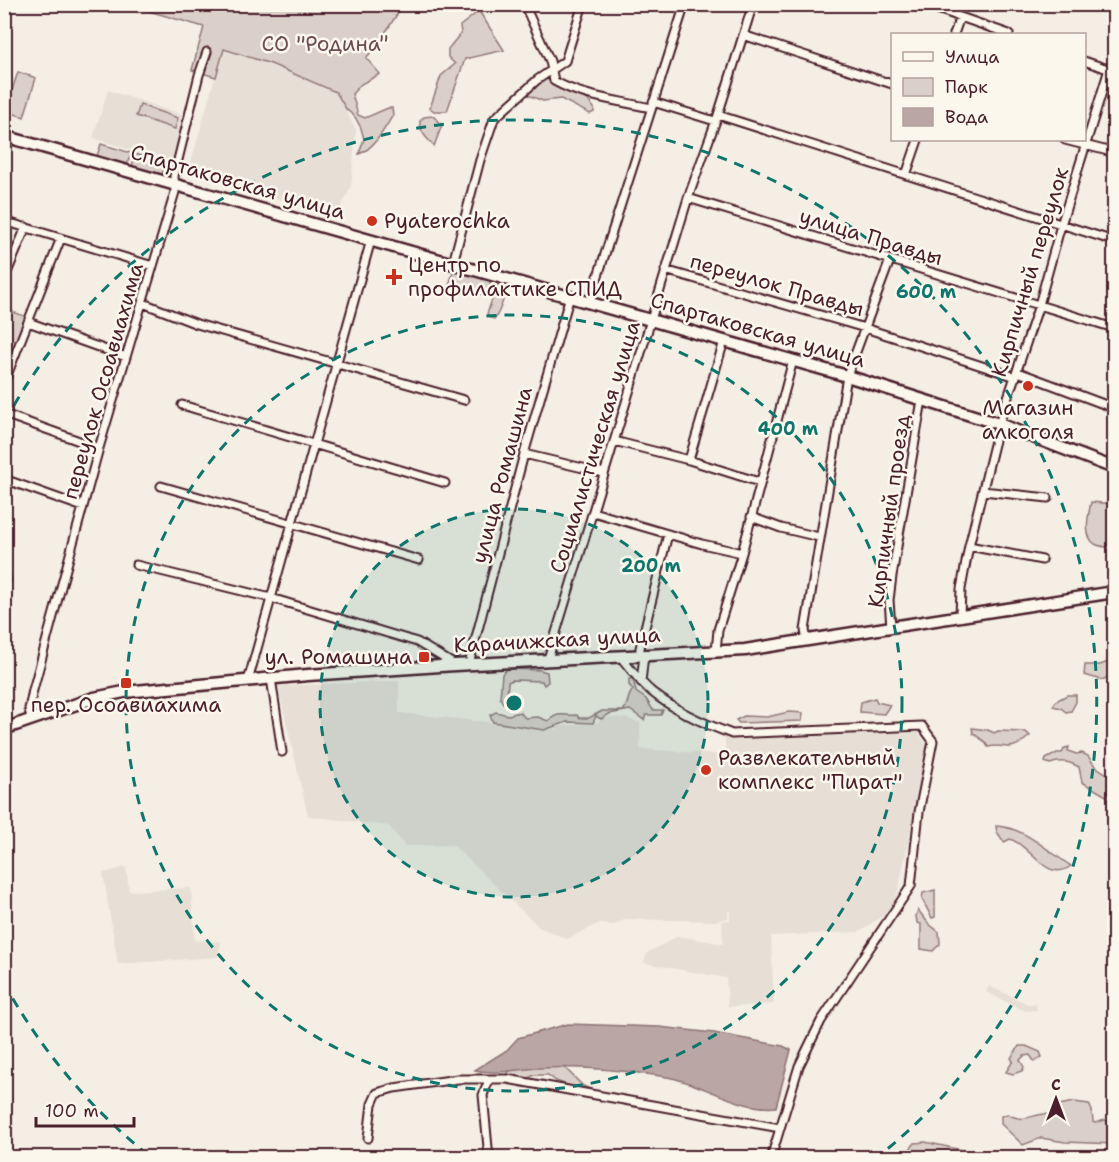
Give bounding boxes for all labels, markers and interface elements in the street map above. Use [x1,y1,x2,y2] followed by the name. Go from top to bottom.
[261,30,389,58] park label: СО "Родина"
[891,33,1086,141] legend
[945,45,999,69] text: Улица
[945,75,988,99] text: Парк
[945,105,988,129] text: Вода
[127,138,349,226] street label: Спартаковская улица
[985,164,1075,380] street label: Кирпичный переулок
[796,202,946,272] street label: улица Правды
[384,207,510,235] place label: Pyaterochka
[365,214,379,228] marker: Pyaterochka
[687,247,867,323] street label: переулок Правды
[408,251,622,303] place label: Центр по профилактике СПИД
[56,260,150,502] street label: переулок Осоавиахима
[385,268,403,286] marker: Центр по профилактике СПИД
[896,280,957,304] text: 600 m
[647,286,869,374] street label: Спартаковская улица
[543,317,647,577] street label: Социалистическая улица
[1021,379,1035,393] marker: Магазин алкоголя
[465,384,539,566] street label: улица Ромашина
[982,394,1074,446] place label: Магазин алкоголя
[862,412,916,610] street label: Кирпичный проезд
[758,417,819,441] text: 400 m
[621,554,682,578] text: 200 m
[453,621,661,659] street label: Карачижская улица
[265,643,412,671] place label: ул. Ромашина
[417,650,431,664] marker: ул. Ромашина
[119,676,133,690] marker: пер. Осоавиахима
[31,691,221,719] place label: пер. Осоавиахима
[504,693,524,713] centre of rings
[718,744,902,796] place label: Развлекательный комплекс "Пират"
[699,763,713,777] marker: Развлекательный комплекс "Пират"
[1026,1069,1086,1129] north arrow
[1051,1074,1061,1095] text: С
[36,1090,134,1128] scale bar
[45,1099,99,1123] text: 100 m

